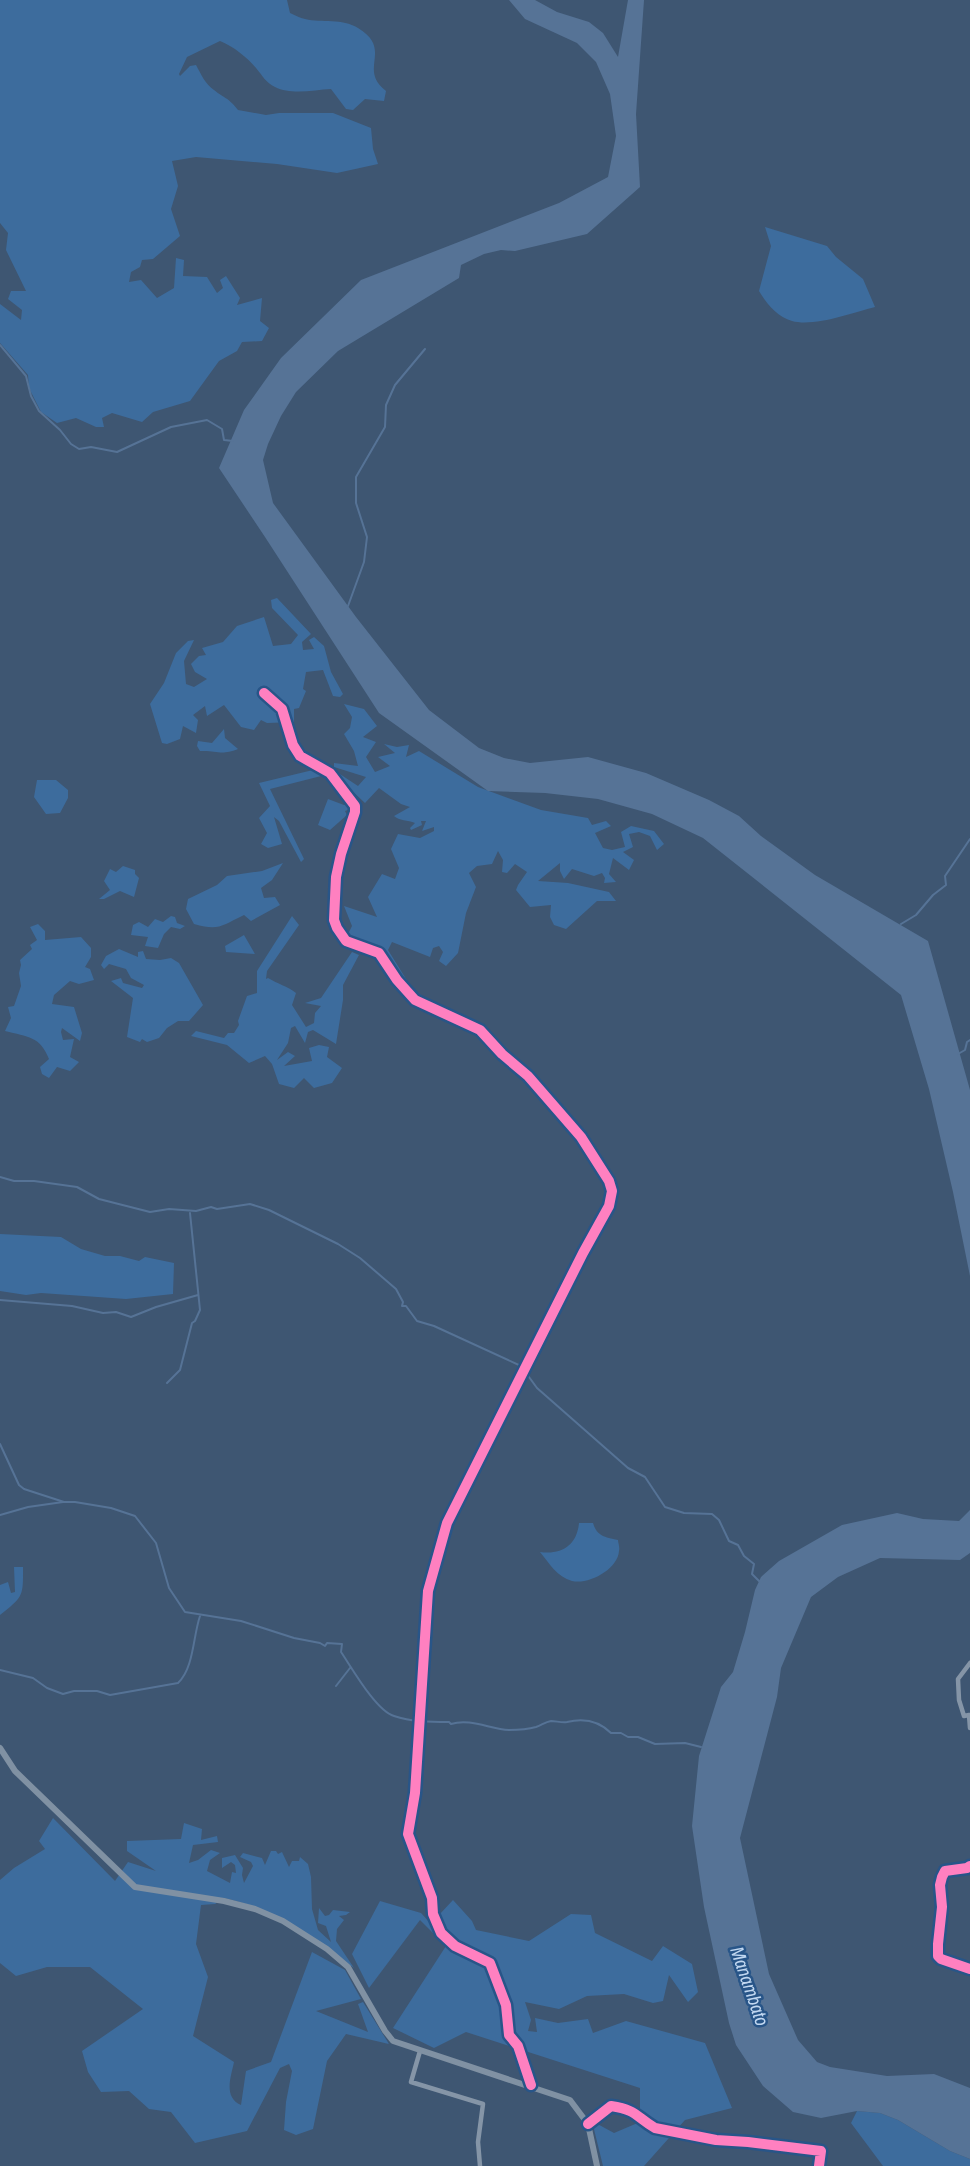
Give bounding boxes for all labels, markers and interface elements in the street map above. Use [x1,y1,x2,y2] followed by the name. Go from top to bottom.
[724,1943,776,2029] water label: Manambato

